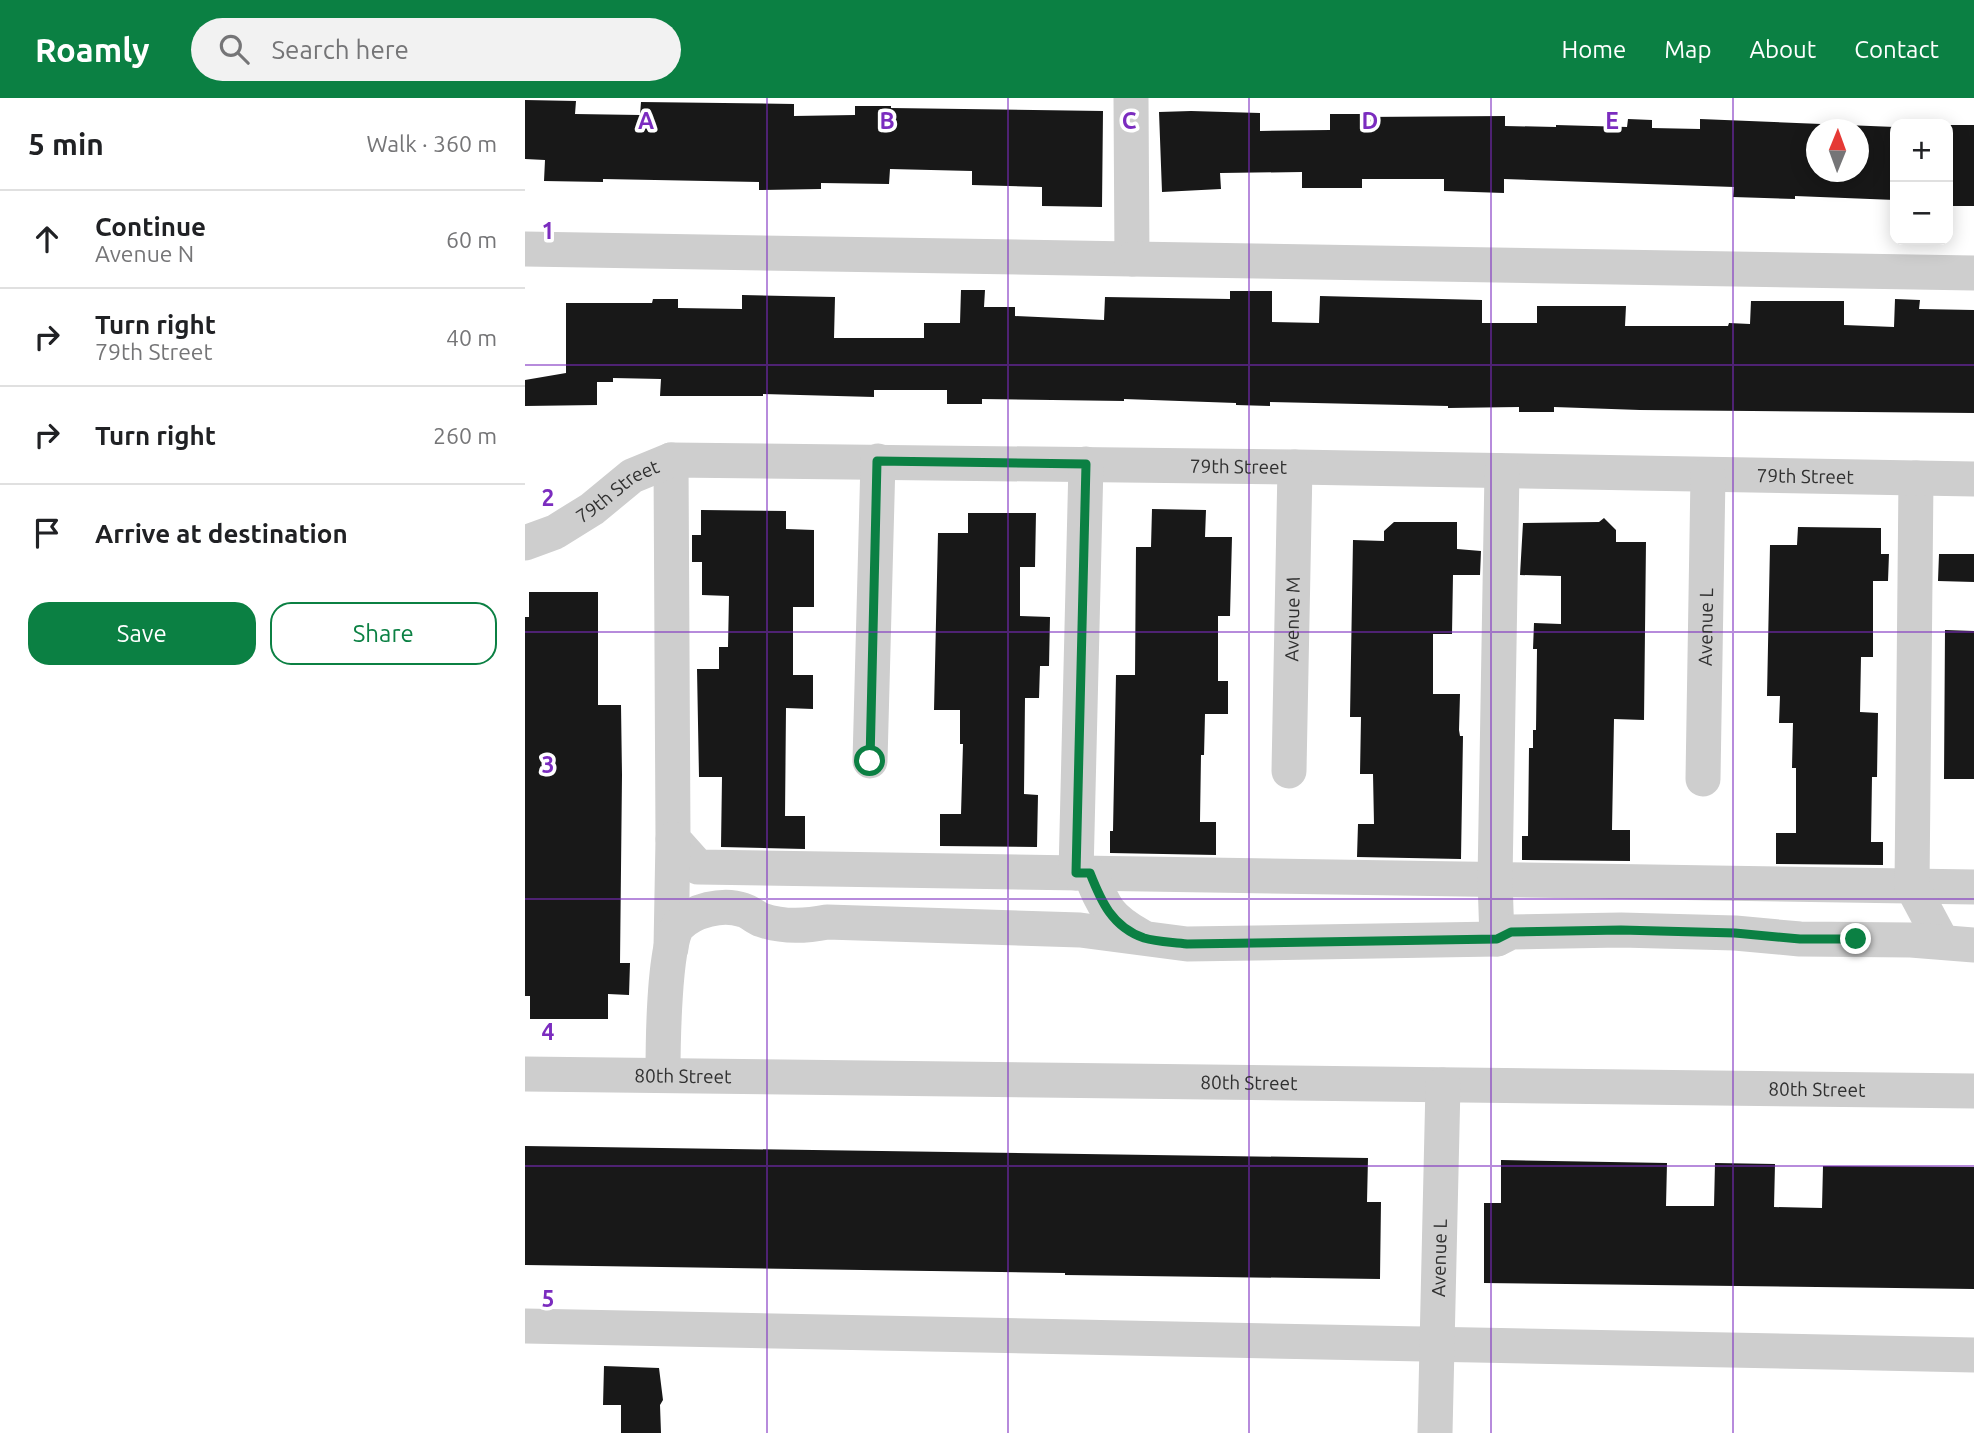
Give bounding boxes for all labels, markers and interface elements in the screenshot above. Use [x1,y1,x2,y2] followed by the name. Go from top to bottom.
[191,18,681,81] search box
[215,30,253,68] icon: search
[35,31,149,68] text: Roamly
[271,35,409,64] text: Search here
[1561,36,1626,63] text: Home
[1664,36,1711,63] text: Map
[1749,36,1816,63] text: About
[1854,36,1939,63] text: Contact
[638,108,654,133] text: A
[879,108,895,133] text: B
[1122,108,1137,133] text: C
[1362,108,1378,133] text: D
[1605,108,1619,133] text: E
[1806,119,1869,182] north arrow
[1890,119,1953,245] map controls
[1890,119,1953,182] button: +
[28,127,104,161] text: 5 min
[366,131,497,156] text: Walk · 360 m
[1890,182,1953,245] button: −
[95,212,206,241] text: Continue
[542,218,554,243] text: 1
[28,220,66,258] icon: ahead
[446,227,497,252] text: 60 m
[95,241,194,266] text: Avenue N
[95,310,216,339] text: Turn right
[28,318,66,356] icon: right
[446,325,497,350] text: 40 m
[95,339,213,364] text: 79th Street
[28,416,66,454] icon: right
[95,421,216,450] text: Turn right
[433,423,497,448] text: 260 m
[572,455,663,527] street label: 79th Street
[1190,455,1288,478] street label: 79th Street
[1757,464,1855,488] street label: 79th Street
[542,485,554,510] text: 2
[28,514,66,552] icon: arrive
[95,519,348,548] text: Arrive at destination
[1280,576,1304,662] street label: Avenue M
[1694,587,1717,666] street label: Avenue L
[28,602,256,665] button: Save
[270,602,497,665] button: Share
[854,745,885,776] route start
[542,752,554,777] text: 3
[1840,923,1871,954] route end
[542,1019,555,1044] text: 4
[634,1064,732,1087] street label: 80th Street
[1200,1071,1298,1094] street label: 80th Street
[1768,1078,1866,1101] street label: 80th Street
[1427,1218,1451,1297] street label: Avenue L
[542,1286,554,1311] text: 5

